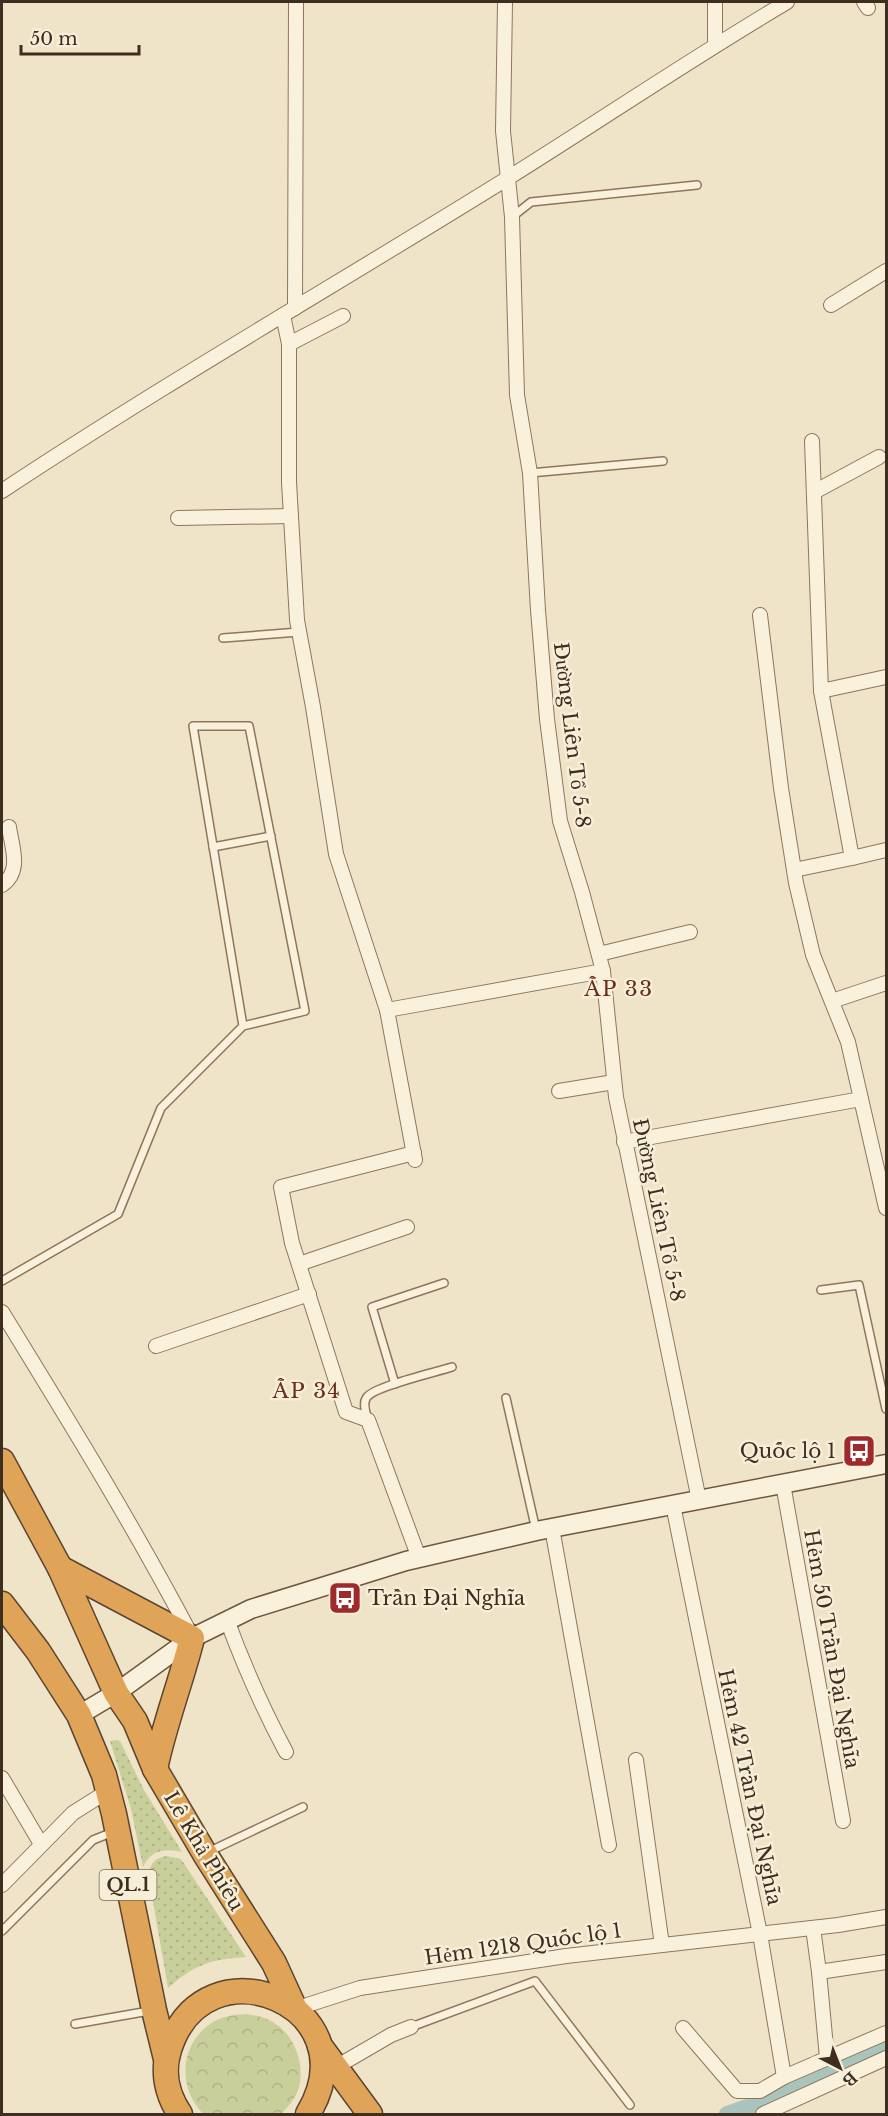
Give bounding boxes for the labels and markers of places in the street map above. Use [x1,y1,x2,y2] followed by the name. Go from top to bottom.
[841,1433,877,1469] bus stop icon: Quốc lộ 1
[740,1439,836,1463] place label: Quốc lộ 1
[327,1580,363,1616] bus stop icon: Trần Đại Nghĩa
[368,1586,526,1610] place label: Trần Đại Nghĩa

